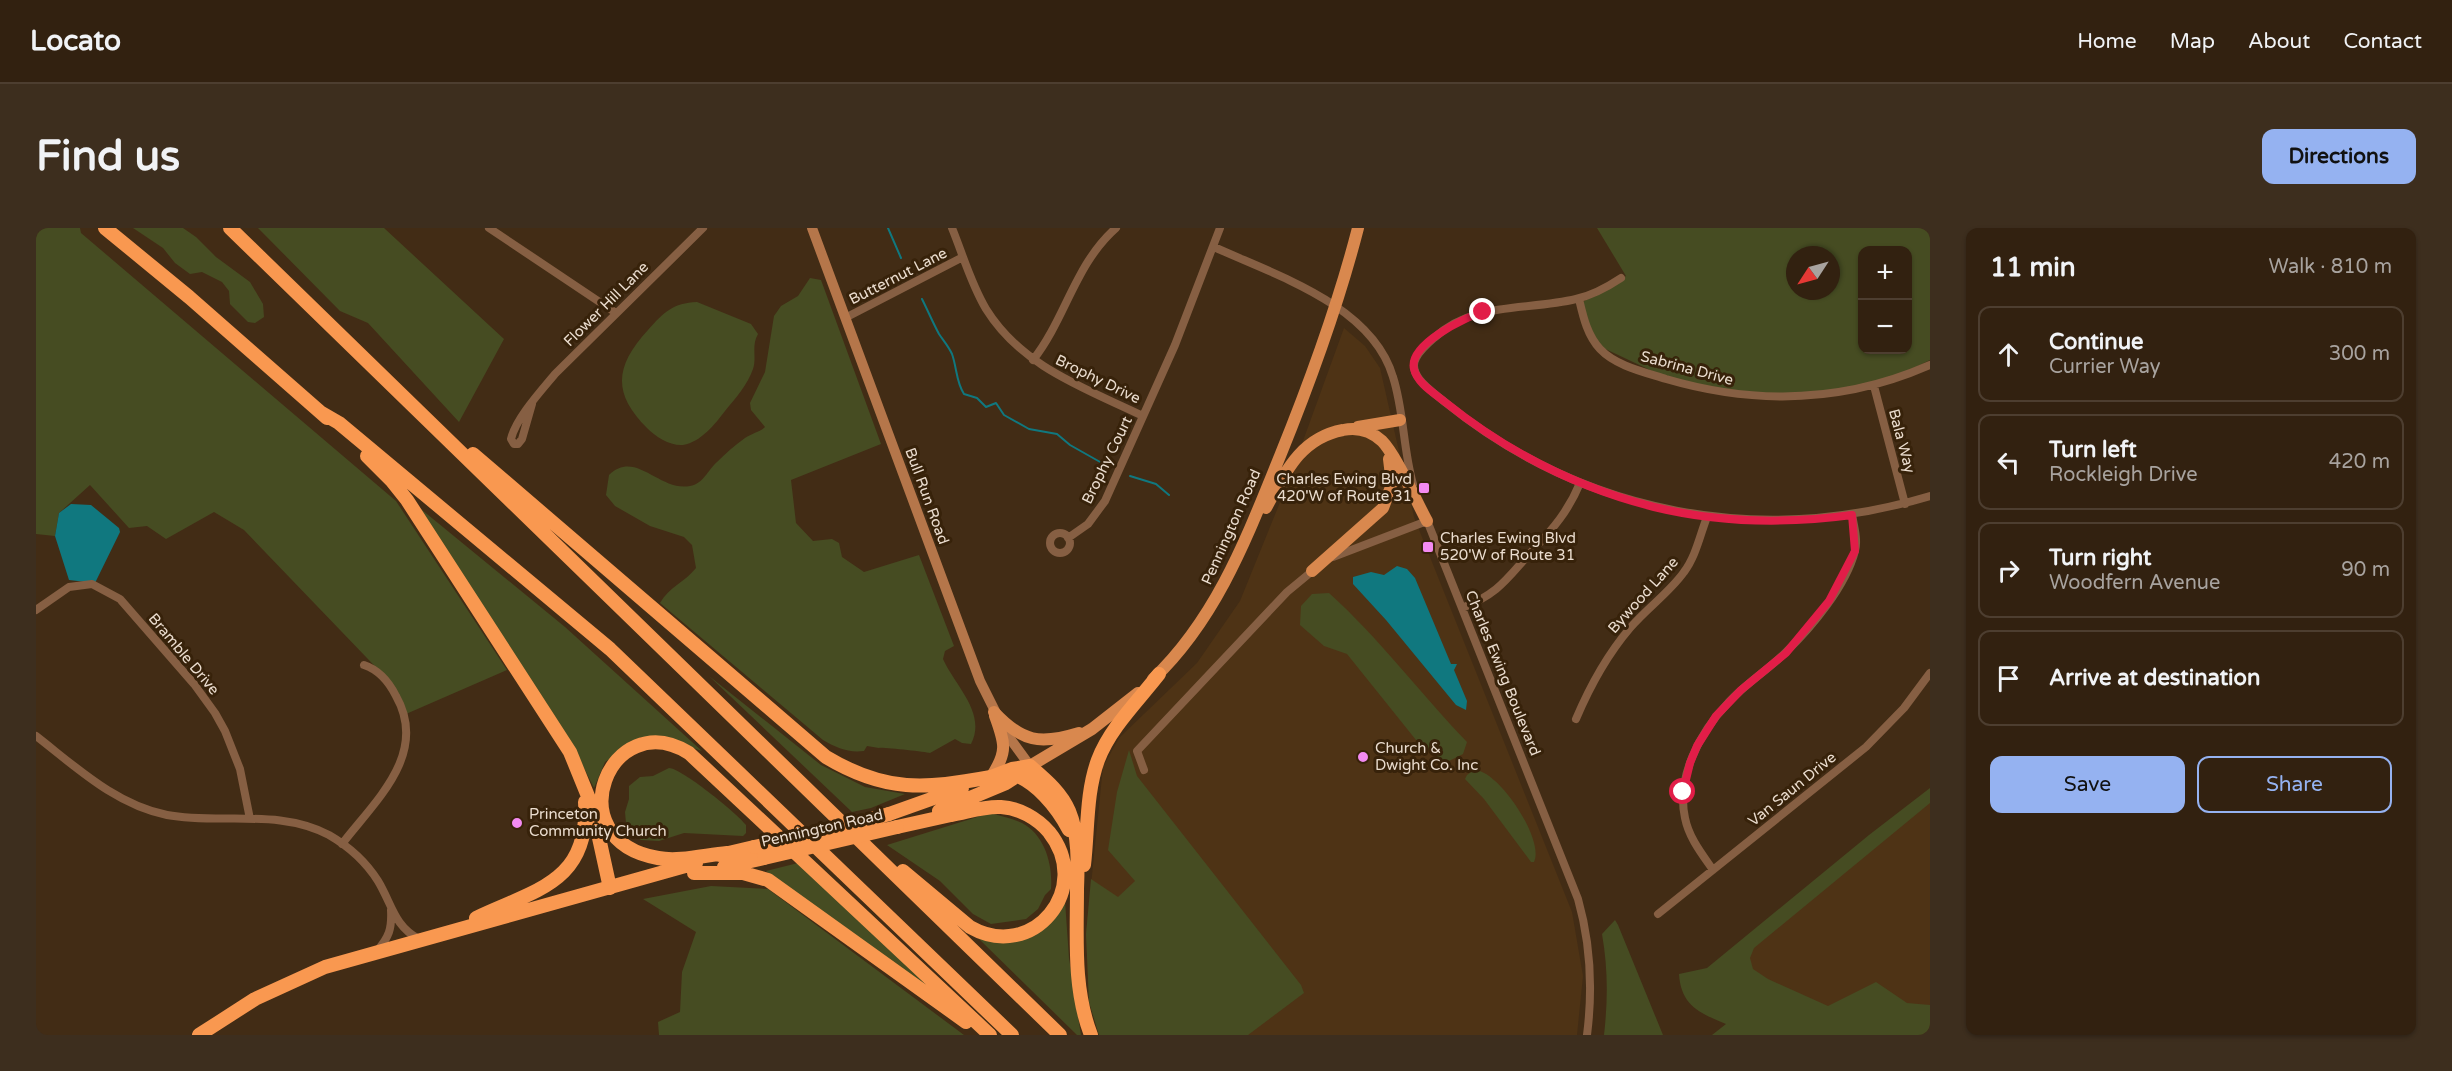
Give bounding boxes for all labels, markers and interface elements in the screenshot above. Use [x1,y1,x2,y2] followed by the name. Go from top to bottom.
[30,24,121,58] text: Locato
[2077,29,2137,54] text: Home
[2170,29,2215,54] text: Map
[2248,29,2310,54] text: About
[2343,29,2422,54] text: Contact
[2262,129,2416,184] button: Directions
[36,131,180,182] text: Find us
[846,244,950,308] street label: Butternut Lane
[1786,246,1840,300] north arrow
[1858,246,1912,354] map controls
[1858,246,1912,300] button: +
[1990,252,2076,283] text: 11 min
[2269,255,2392,279] text: Walk · 810 m
[560,258,652,350] street label: Flower Hill Lane
[1469,298,1495,324] route end
[1858,300,1912,354] button: −
[2049,329,2144,355] text: Continue
[1992,338,2025,371] icon: ahead
[2329,342,2390,366] text: 300 m
[1639,347,1735,389] street label: Sabrina Drive
[1053,351,1143,407] street label: Brophy Drive
[2049,355,2161,379] text: Currier Way
[1885,407,1919,475] street label: Bala Way
[1078,413,1136,507] street label: Brophy Court
[2049,437,2137,463] text: Turn left
[901,445,953,547] street label: Bull Run Road
[1992,446,2025,479] icon: left
[2329,450,2390,474] text: 420 m
[2049,463,2198,487] text: Rockleigh Drive
[1197,466,1265,588] street label: Pennington Road
[1276,470,1412,505] place label: Charles Ewing Blvd 420'W of Route 31
[1417,481,1431,495] marker: Charles Ewing Blvd 420'W of Route 31
[1440,529,1576,564] place label: Charles Ewing Blvd 520'W of Route 31
[1421,540,1435,554] marker: Charles Ewing Blvd 520'W of Route 31
[2049,545,2151,571] text: Turn right
[1604,553,1682,637] street label: Bywood Lane
[1992,554,2025,587] icon: right
[2341,558,2390,582] text: 90 m
[2049,571,2220,595] text: Woodfern Avenue
[1462,588,1544,758] street label: Charles Ewing Boulevard
[145,610,223,698] street label: Bramble Drive
[1992,662,2025,695] icon: arrive
[2049,665,2260,691] text: Arrive at destination
[1375,739,1478,774] place label: Church & Dwight Co. Inc
[1744,748,1840,830] street label: Van Saun Drive
[1356,750,1370,764] marker: Church & Dwight Co. Inc
[1990,756,2185,813] button: Save
[2197,756,2392,813] button: Share
[1669,778,1695,804] route start
[529,805,667,840] place label: Princeton Community Church
[759,805,885,851] street label: Pennington Road
[510,816,524,830] marker: Princeton Community Church

